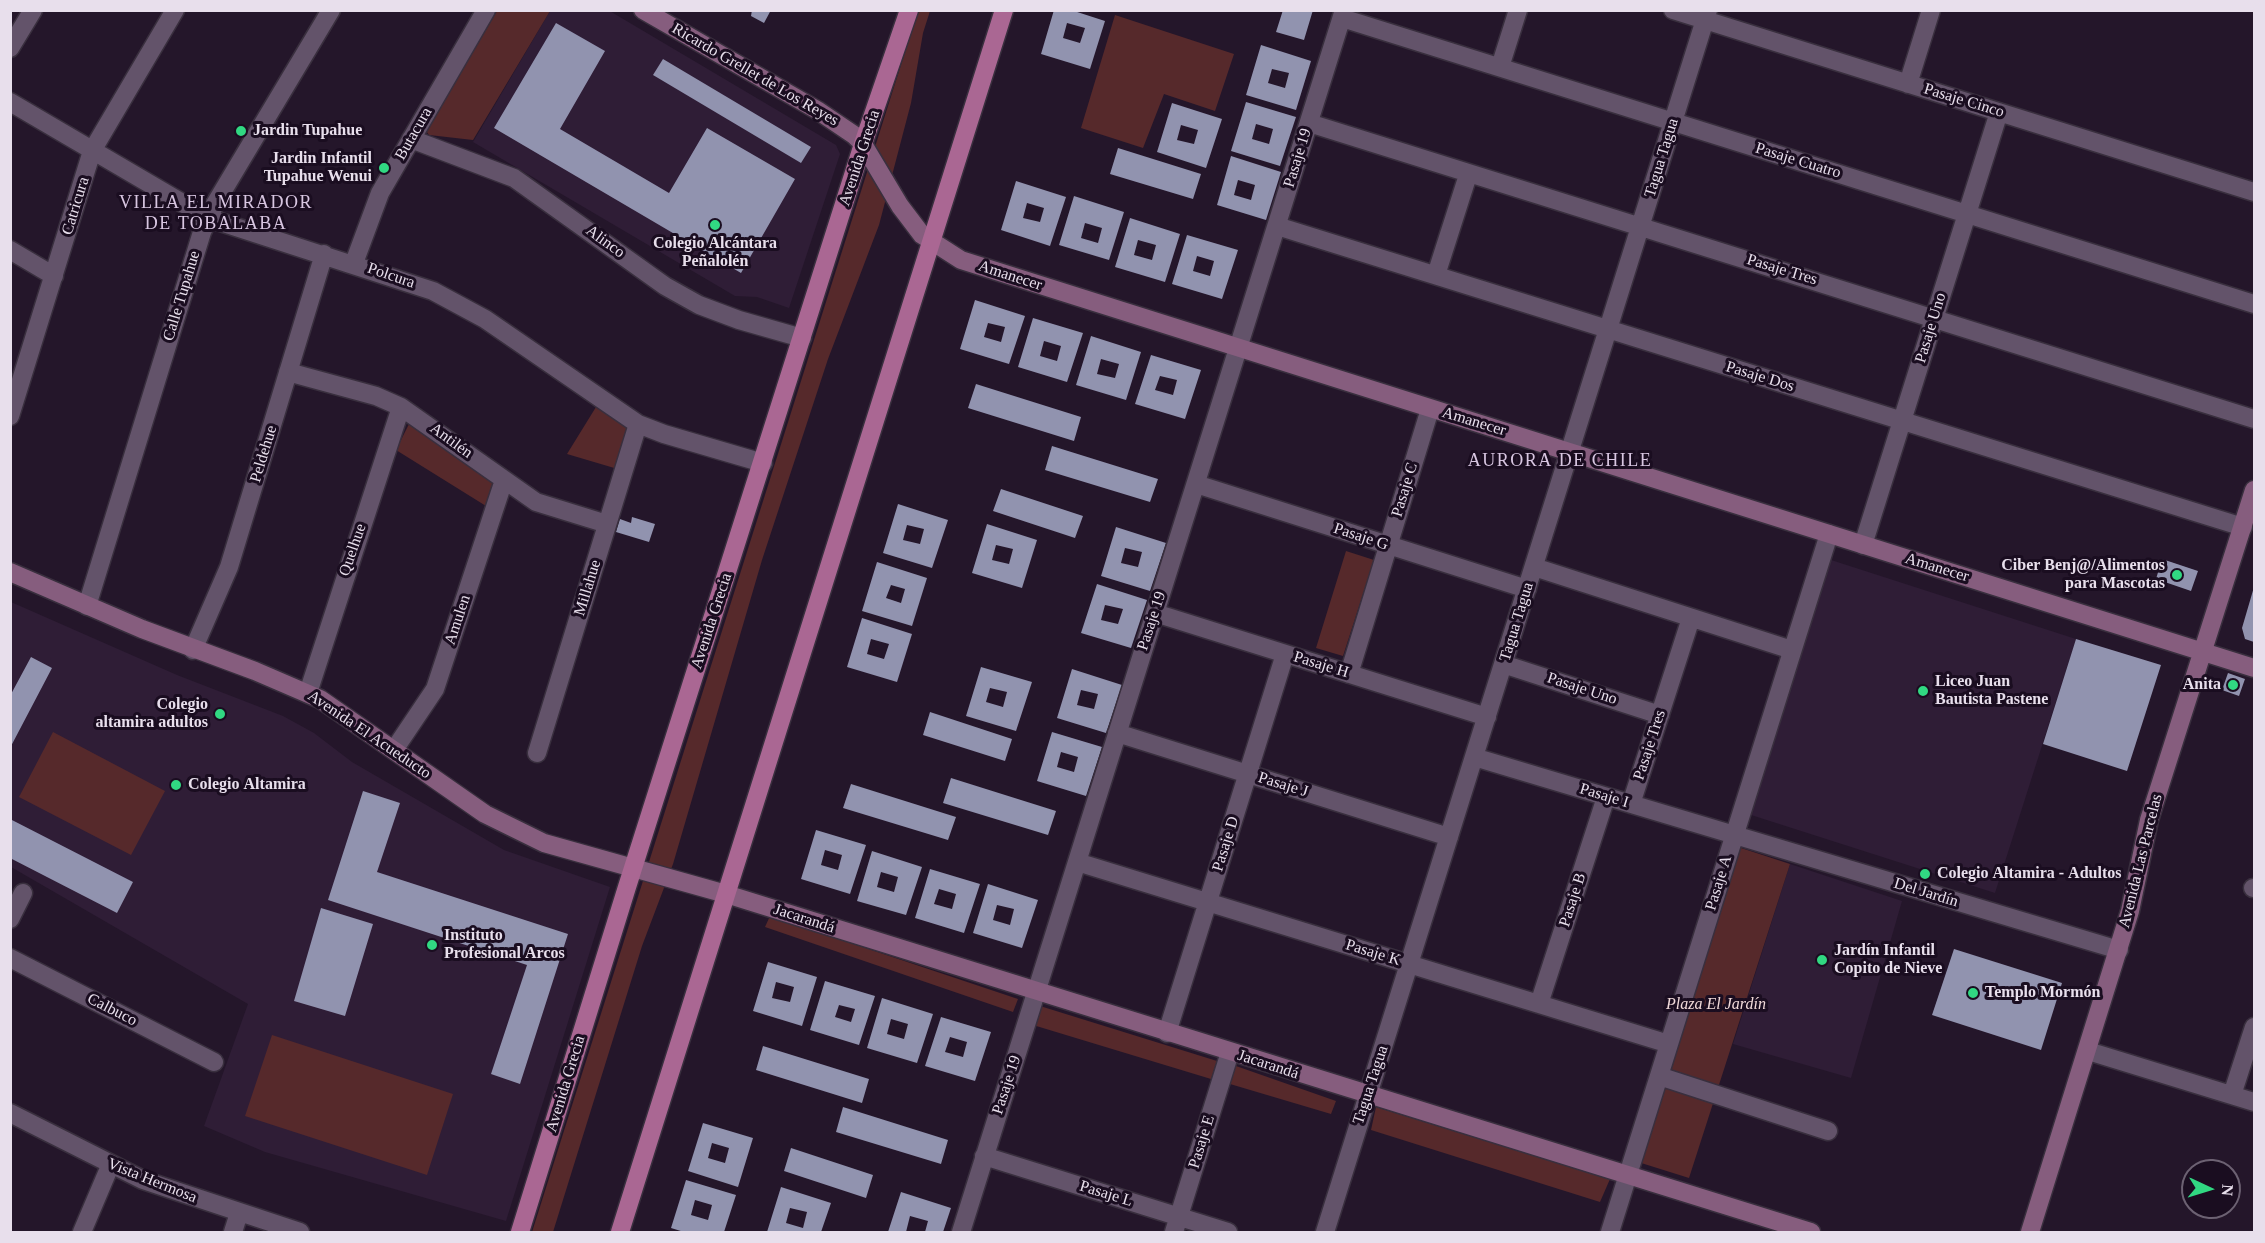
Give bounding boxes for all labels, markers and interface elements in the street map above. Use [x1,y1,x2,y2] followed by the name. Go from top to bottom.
[668,19,842,131] street label: Ricardo Grellet de Los Reyes
[1921,80,2007,122] street label: Pasaje Cinco
[391,104,437,164] street label: Butacura
[835,108,885,208] street label: Avenida Grecia
[1641,116,1683,200] street label: Tagua Tagua
[253,121,362,141] place label: Jardin Tupahue
[234,124,248,138] marker: Jardin Tupahue
[1280,126,1316,190] street label: Pasaje 19
[1753,139,1843,183] street label: Pasaje Cuatro
[264,149,372,187] place label: Jardin Infantil Tupahue Wenui
[377,161,391,175] marker: Jardin Infantil Tupahue Wenui
[58,175,94,237] street label: Catricura
[119,192,313,234] district label: VILLA EL MIRADOR DE TOBALABA
[708,218,722,232] marker: Colegio Alcántara Peñalolén
[582,221,628,263] street label: Alinco
[653,234,777,272] place label: Colegio Alcántara Peñalolén
[159,249,205,343] street label: Calle Tupahue
[1744,250,1820,290] street label: Pasaje Tres
[976,257,1044,295] street label: Amanecer
[365,259,417,293] street label: Polcura
[1911,291,1951,365] street label: Pasaje Uno
[1723,357,1797,397] street label: Pasaje Dos
[1440,403,1508,441] street label: Amanecer
[426,419,476,463] street label: Antilén
[246,423,282,485] street label: Peldehue
[1468,450,1652,472] district label: AURORA DE CHILE
[1388,461,1422,519] street label: Pasaje C
[1331,519,1391,555] street label: Pasaje G
[335,521,371,579] street label: Quelhue
[1903,549,1971,587] street label: Amanecer
[2001,556,2165,594] place label: Ciber Benj@/Alimentos para Mascotas
[570,558,606,618] street label: Millahue
[2170,568,2184,582] marker: Ciber Benj@/Alimentos para Mascotas
[687,571,737,671] street label: Avenida Grecia
[1496,580,1538,664] street label: Tagua Tagua
[1133,589,1171,653] street label: Pasaje 19
[441,593,475,647] street label: Amulen
[1291,648,1351,682] street label: Pasaje H
[1545,669,1619,709] street label: Pasaje Uno
[1935,672,2048,710] place label: Liceo Juan Bautista Pastene
[2183,675,2221,695] place label: Anita
[2226,678,2240,692] marker: Anita
[1916,684,1930,698] marker: Liceo Juan Bautista Pastene
[304,687,434,783] street label: Avenida El Acueducto
[96,695,208,733] place label: Colegio altamira adultos
[213,707,227,721] marker: Colegio altamira adultos
[1630,707,1670,783] street label: Pasaje Tres
[1256,768,1310,802] street label: Pasaje J
[188,775,306,795] place label: Colegio Altamira
[169,778,183,792] marker: Colegio Altamira
[1577,779,1631,813] street label: Pasaje I
[2115,792,2167,930] street label: Avenida Las Parcelas
[1209,814,1243,874] street label: Pasaje D
[1702,853,1736,913] street label: Pasaje A
[1937,864,2121,884] place label: Colegio Altamira - Adultos
[1918,867,1932,881] marker: Colegio Altamira - Adultos
[1555,871,1591,929] street label: Pasaje B
[1892,874,1960,912] street label: Del Jardín
[771,900,837,938] street label: Jacarandá
[444,926,565,964] place label: Instituto Profesional Arcos
[1343,936,1403,970] street label: Pasaje K
[425,938,439,952] marker: Instituto Profesional Arcos
[1834,941,1942,979] place label: Jardín Infantil Copito de Nieve
[1815,953,1829,967] marker: Jardín Infantil Copito de Nieve
[1985,983,2100,1003] place label: Templo Mormón
[1966,986,1980,1000] marker: Templo Mormón
[84,989,140,1031] street label: Calbuco
[1666,995,1766,1015] park label: Plaza El Jardín
[542,1034,590,1134] street label: Avenida Grecia
[1349,1043,1393,1127] street label: Tagua Tagua
[1235,1046,1301,1084] street label: Jacarandá
[988,1053,1026,1117] street label: Pasaje 19
[1185,1113,1219,1171] street label: Pasaje E
[105,1154,199,1208] street label: Vista Hermosa
[2181,1159,2241,1219] north arrow
[1077,1177,1135,1211] street label: Pasaje L
[2219,1184,2236,1197] text: N

